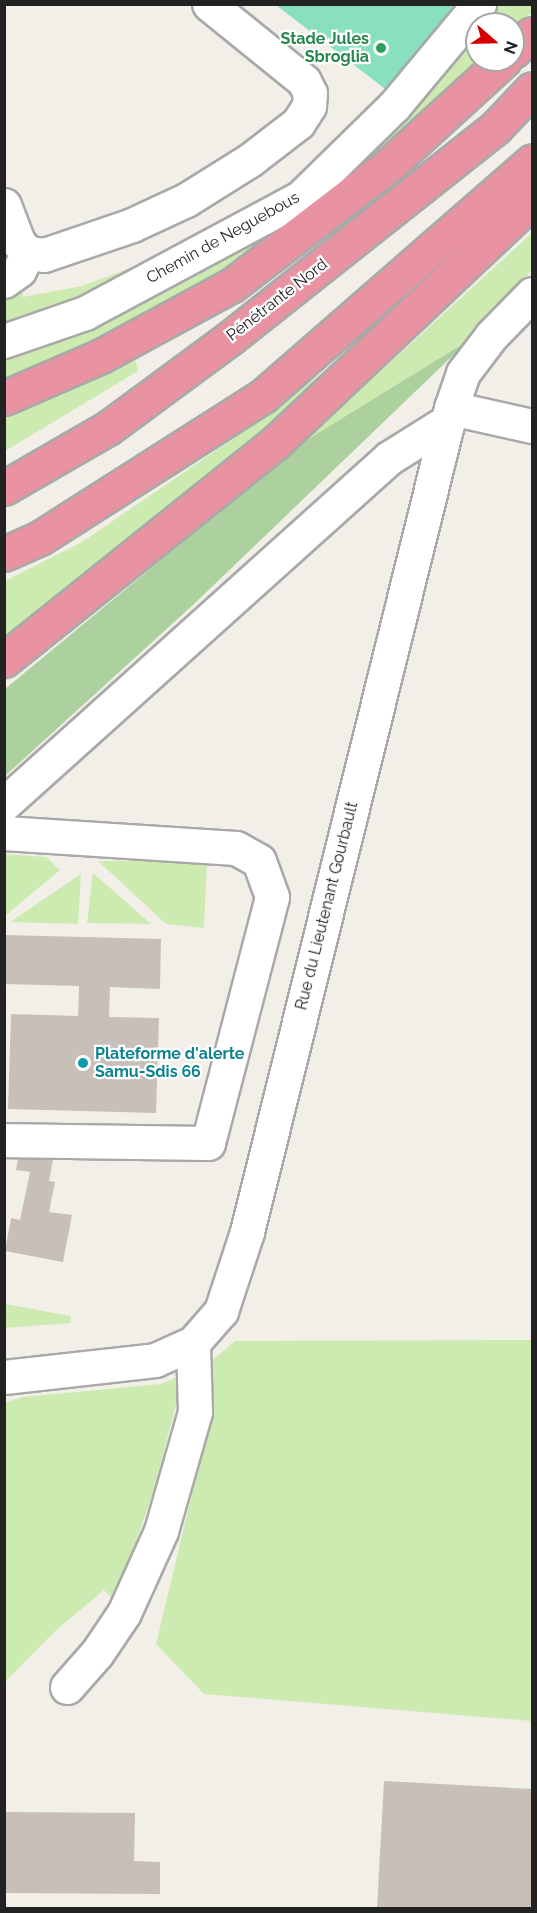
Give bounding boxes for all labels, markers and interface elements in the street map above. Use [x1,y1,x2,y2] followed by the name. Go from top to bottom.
[465,12,525,72] north arrow
[280,29,369,67] place label: Stade Jules Sbroglia
[499,39,522,57] text: N
[374,41,388,55] marker: Stade Jules Sbroglia
[143,188,303,288] street label: Chemin de Neguebous
[223,255,331,345] street label: Pénétrante Nord
[292,800,362,1012] street label: Rue du Lieutenant Gourbault
[95,1044,244,1082] place label: Plateforme d'alerte Samu-Sdis 66
[76,1056,90,1070] marker: Plateforme d'alerte Samu-Sdis 66

